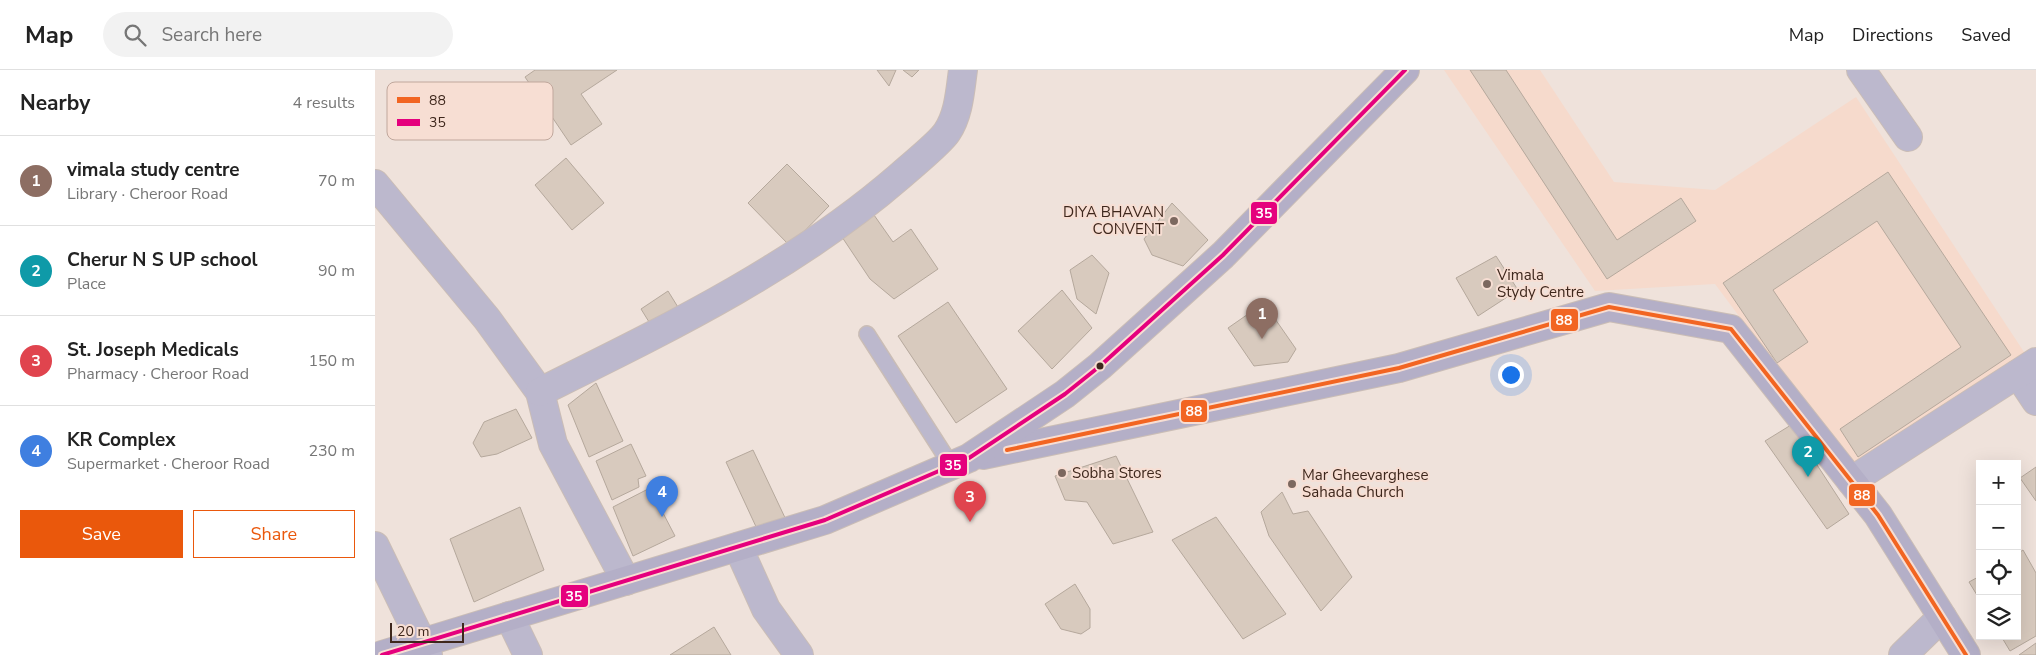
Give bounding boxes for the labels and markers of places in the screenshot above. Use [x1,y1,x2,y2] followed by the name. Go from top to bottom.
[1063,202,1164,239] place label: DIYA BHAVAN CONVENT
[1168,215,1180,227] marker: DIYA BHAVAN CONVENT
[1496,265,1584,302] place label: Vimala Stydy Centre
[1481,278,1493,290] marker: Vimala Stydy Centre
[1246,298,1278,339] pin: 1
[1095,361,1105,371] unlabelled marker
[1792,436,1824,477] pin: 2
[1072,463,1162,483] place label: Sobha Stores
[1302,465,1429,502] place label: Mar Gheevarghese Sahada Church
[1056,467,1068,479] marker: Sobha Stores
[646,476,678,517] pin: 4
[1286,478,1298,490] marker: Mar Gheevarghese Sahada Church
[954,481,986,522] pin: 3

